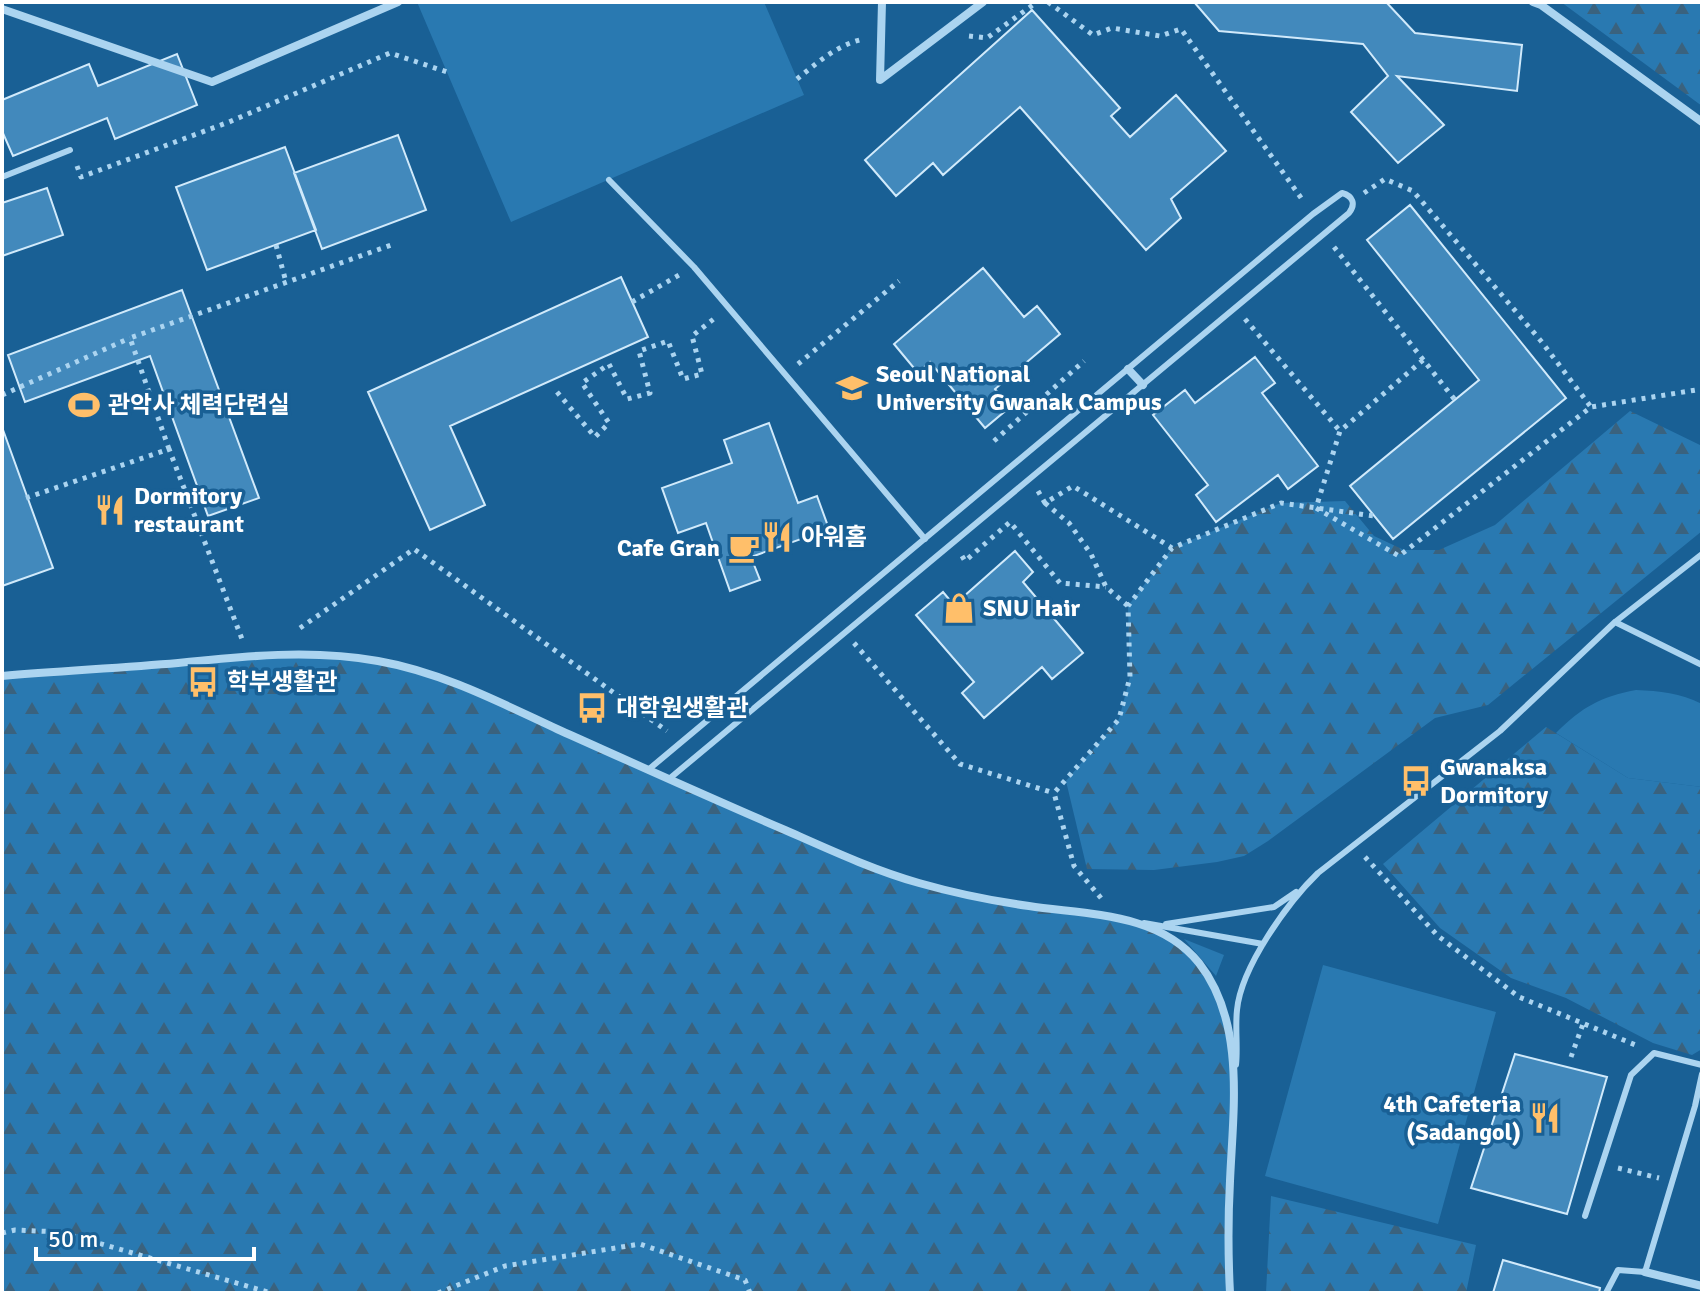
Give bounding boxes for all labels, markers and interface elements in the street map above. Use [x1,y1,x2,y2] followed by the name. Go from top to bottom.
[876,359,1162,417] place label: Seoul National University Gwanak Campus
[835,371,869,405] school or university icon: Seoul National University Gwanak Campus
[67,388,101,422] sports icon: 관악사 체력단련실
[108,390,290,420] place label: 관악사 체력단련실
[134,481,244,539] place label: Dormitory restaurant
[93,493,127,527] restaurant icon: Dormitory restaurant
[760,520,794,554] restaurant icon: 아워홈
[801,522,867,552] place label: 아워홈
[727,531,761,565] cafe icon: Cafe Gran
[617,533,720,563] place label: Cafe Gran
[942,591,976,625] shop icon: SNU Hair
[983,593,1081,623] place label: SNU Hair
[186,665,220,699] bus stop icon: 학부생활관
[227,667,337,697] place label: 학부생활관
[575,691,609,725] bus stop icon: 대학원생활관
[616,693,748,723] place label: 대학원생활관
[1440,752,1548,810] place label: Gwanaksa Dormitory
[1399,764,1433,798] bus stop icon: Gwanaksa Dormitory
[1383,1089,1521,1147] place label: 4th Cafeteria (Sadangol)
[1528,1101,1562,1135] restaurant icon: 4th Cafeteria (Sadangol)
[36,1211,254,1261] scale bar
[48,1224,98,1254] text: 50 m

